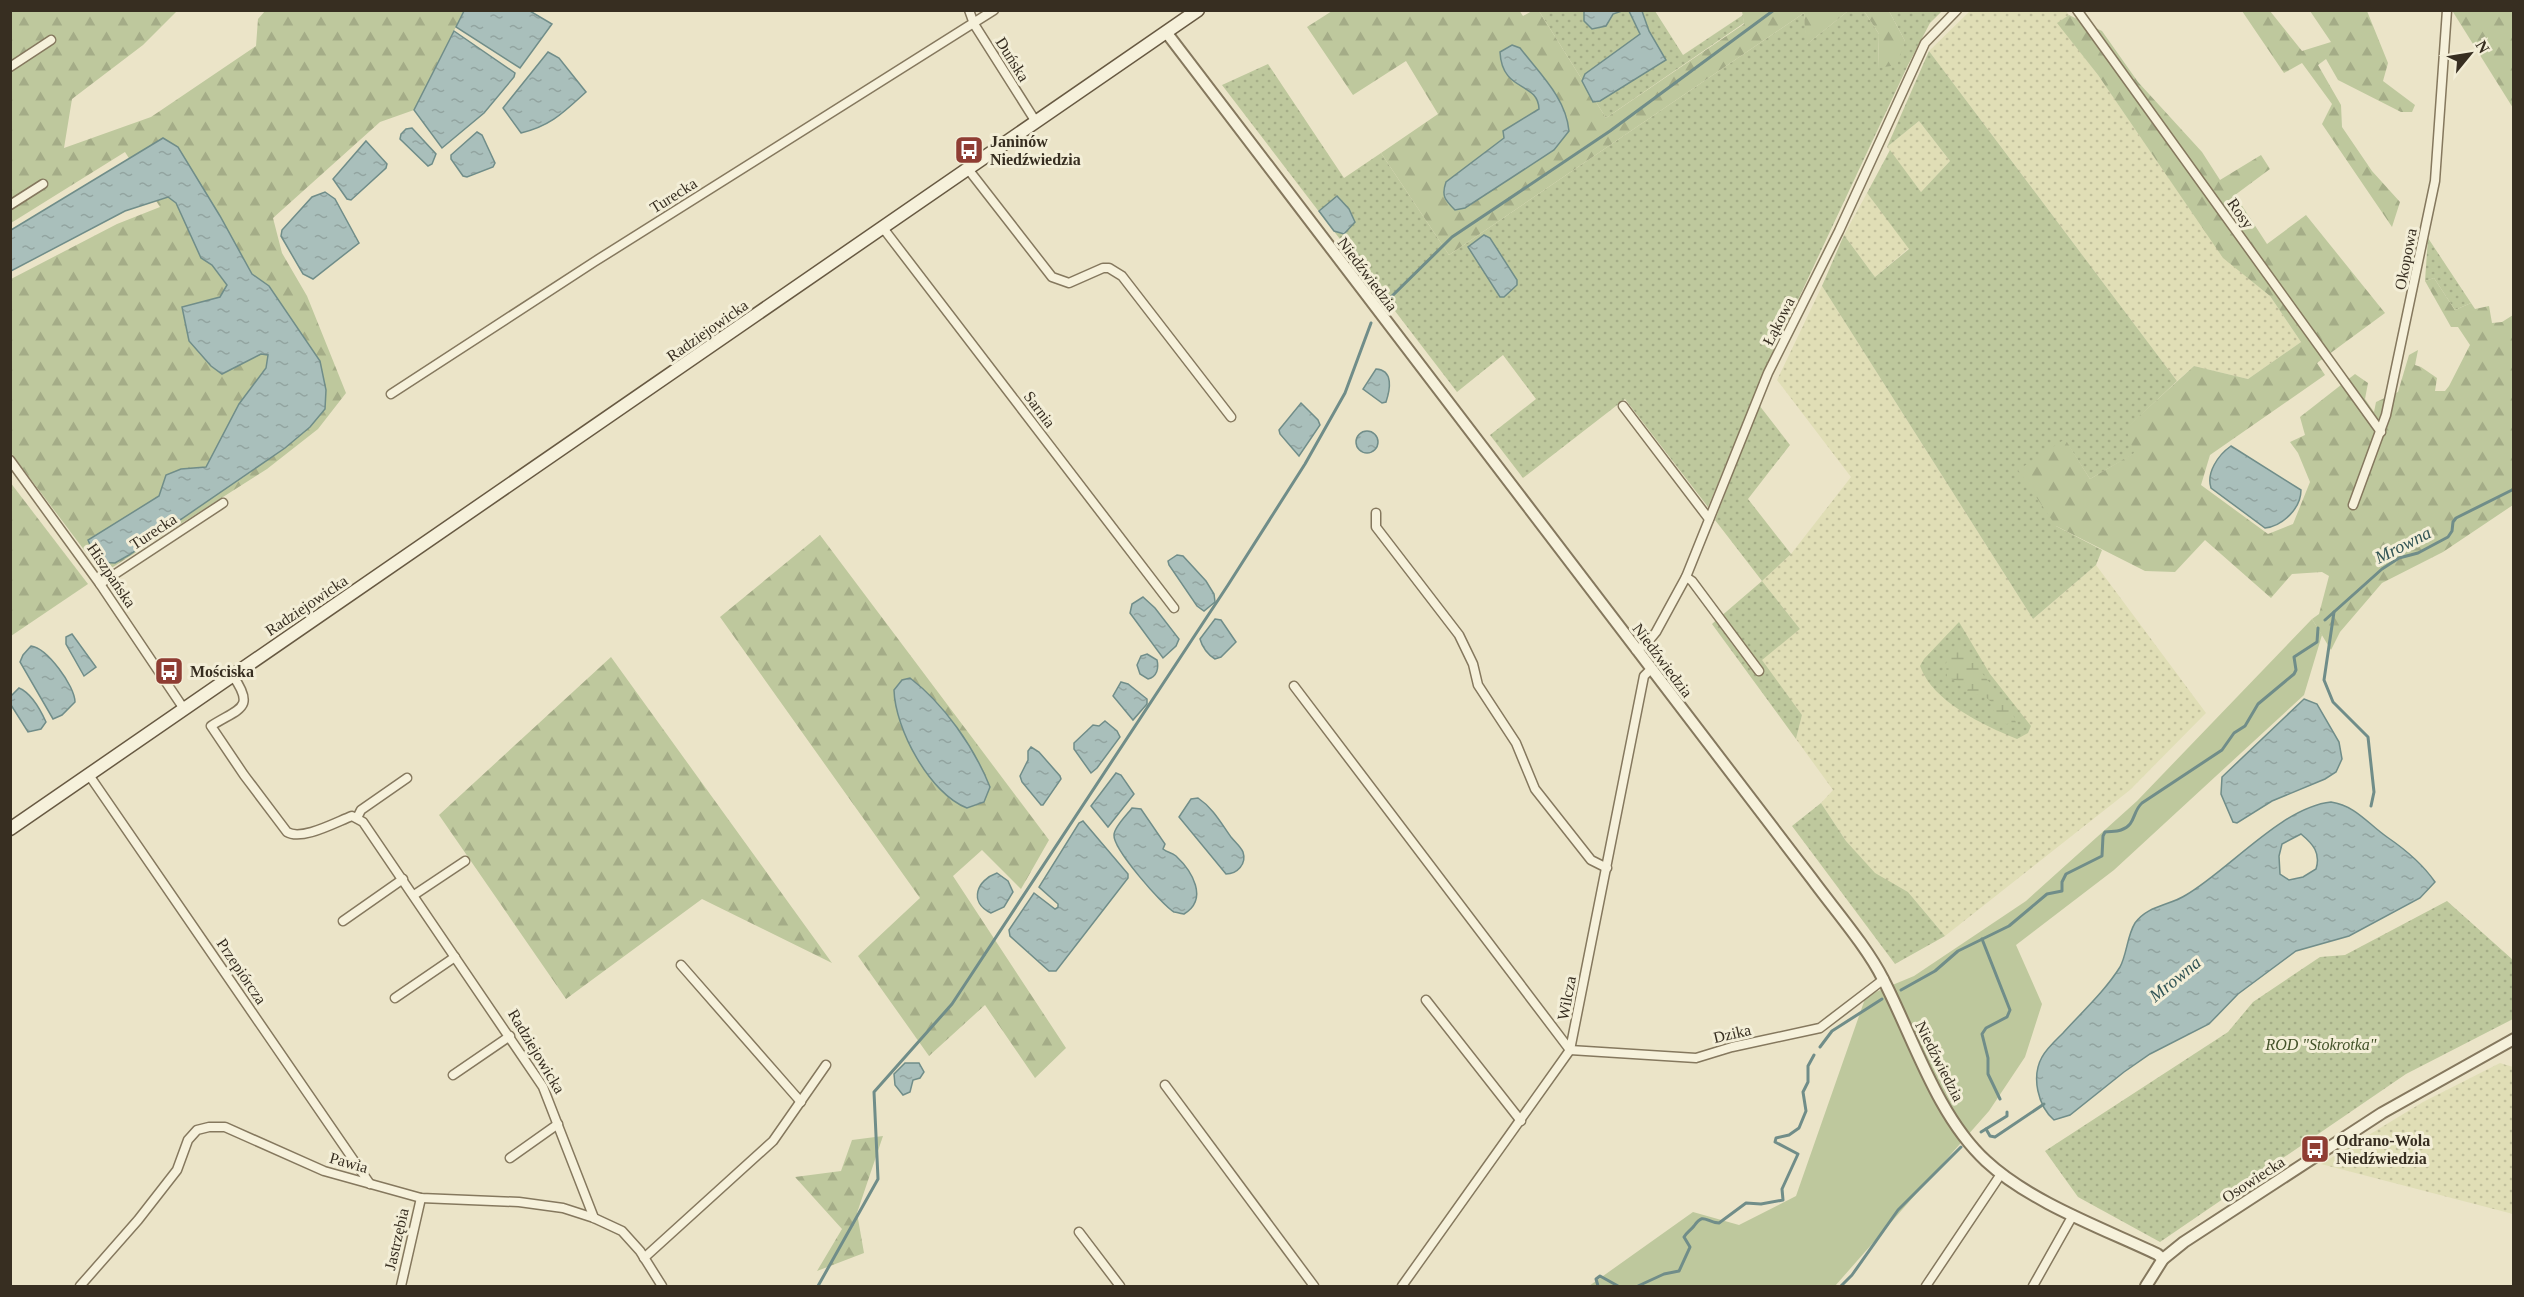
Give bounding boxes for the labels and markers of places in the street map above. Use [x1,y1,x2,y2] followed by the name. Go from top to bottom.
[990,133,1081,168] place label: Janinów Niedźwiedzia
[953,134,985,166] bus stop icon: Janinów Niedźwiedzia
[153,655,185,687] bus stop icon: Mościska
[190,663,254,680] place label: Mościska
[2336,1132,2430,1167] place label: Odrano-Wola Niedźwiedzia
[2299,1133,2331,1165] bus stop icon: Odrano-Wola Niedźwiedzia

